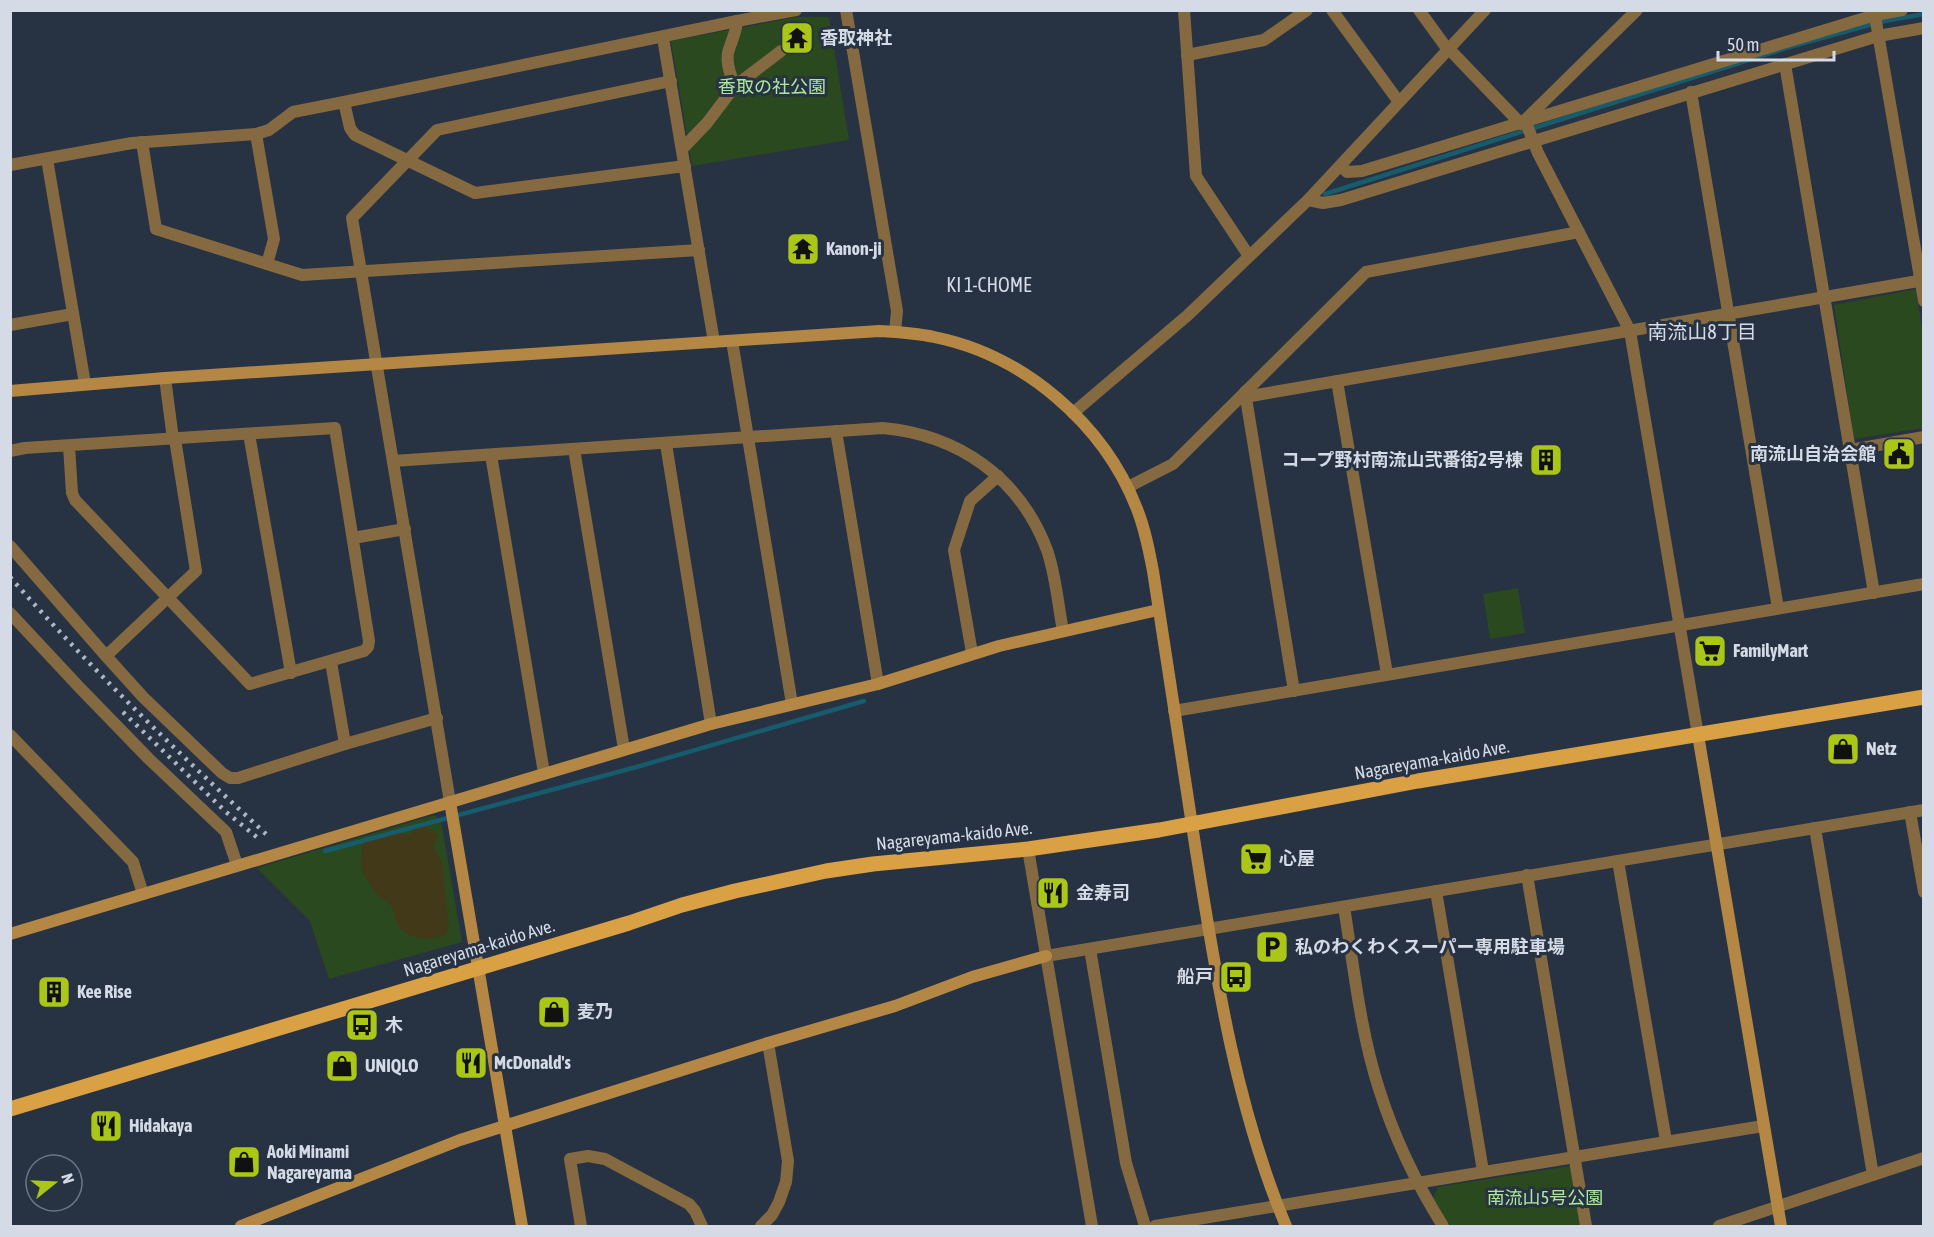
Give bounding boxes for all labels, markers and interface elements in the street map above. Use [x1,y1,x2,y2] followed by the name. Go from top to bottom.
[779,20,815,56] temple icon: 香取神社
[1718,24,1834,62] scale bar
[820,27,892,48] place label: 香取神社
[1727,34,1759,55] text: 50 m
[718,76,826,97] park label: 香取の社公園
[785,231,821,267] temple icon: Kanon-ji
[826,238,882,259] place label: Kanon-ji
[946,273,1032,296] district label: KI 1-CHOME
[1647,320,1757,343] district label: 南流山8丁目
[1881,436,1917,472] public building icon: 南流山自治会館
[1528,442,1564,478] building icon: コープ野村南流山弐番街2号棟
[1750,443,1876,464] place label: 南流山自治会館
[1282,449,1523,470] place label: コープ野村南流山弐番街2号棟
[1692,633,1728,669] supermarket icon: FamilyMart
[1733,640,1809,661] place label: FamilyMart
[1825,731,1861,767] shop icon: Netz
[1353,736,1511,783] street label: Nagareyama-kaido Ave.
[1866,738,1897,759] place label: Netz
[875,817,1033,854] street label: Nagareyama-kaido Ave.
[1238,841,1274,877] supermarket icon: 心屋
[1279,848,1315,869] place label: 心屋
[1035,875,1071,911] restaurant icon: 金寿司
[1076,882,1130,903] place label: 金寿司
[401,915,557,980] street label: Nagareyama-kaido Ave.
[1254,929,1290,965] parking icon: 私のわくわくスーパー専用駐車場
[1295,936,1565,957] place label: 私のわくわくスーパー専用駐車場
[1218,959,1254,995] bus stop icon: 船戸
[1177,966,1213,987] place label: 船戸
[36,974,72,1010] building icon: Kee Rise
[77,981,132,1002] place label: Kee Rise
[536,994,572,1030] shop icon: 麦乃
[577,1001,613,1022] place label: 麦乃
[344,1007,380,1043] bus stop icon: 木
[385,1014,403,1035] place label: 木
[453,1045,489,1081] restaurant icon: McDonald's
[324,1048,360,1084] shop icon: UNIQLO
[494,1052,571,1073] place label: McDonald's
[365,1055,418,1076] place label: UNIQLO
[88,1108,124,1144] restaurant icon: Hidakaya
[129,1115,192,1136] place label: Hidakaya
[266,1141,352,1183] place label: Aoki Minami Nagareyama
[226,1144,262,1180] shop icon: Aoki Minami Nagareyama
[24,1153,84,1213] north arrow
[58,1171,78,1186] text: N
[1487,1187,1603,1208] park label: 南流山5号公園

